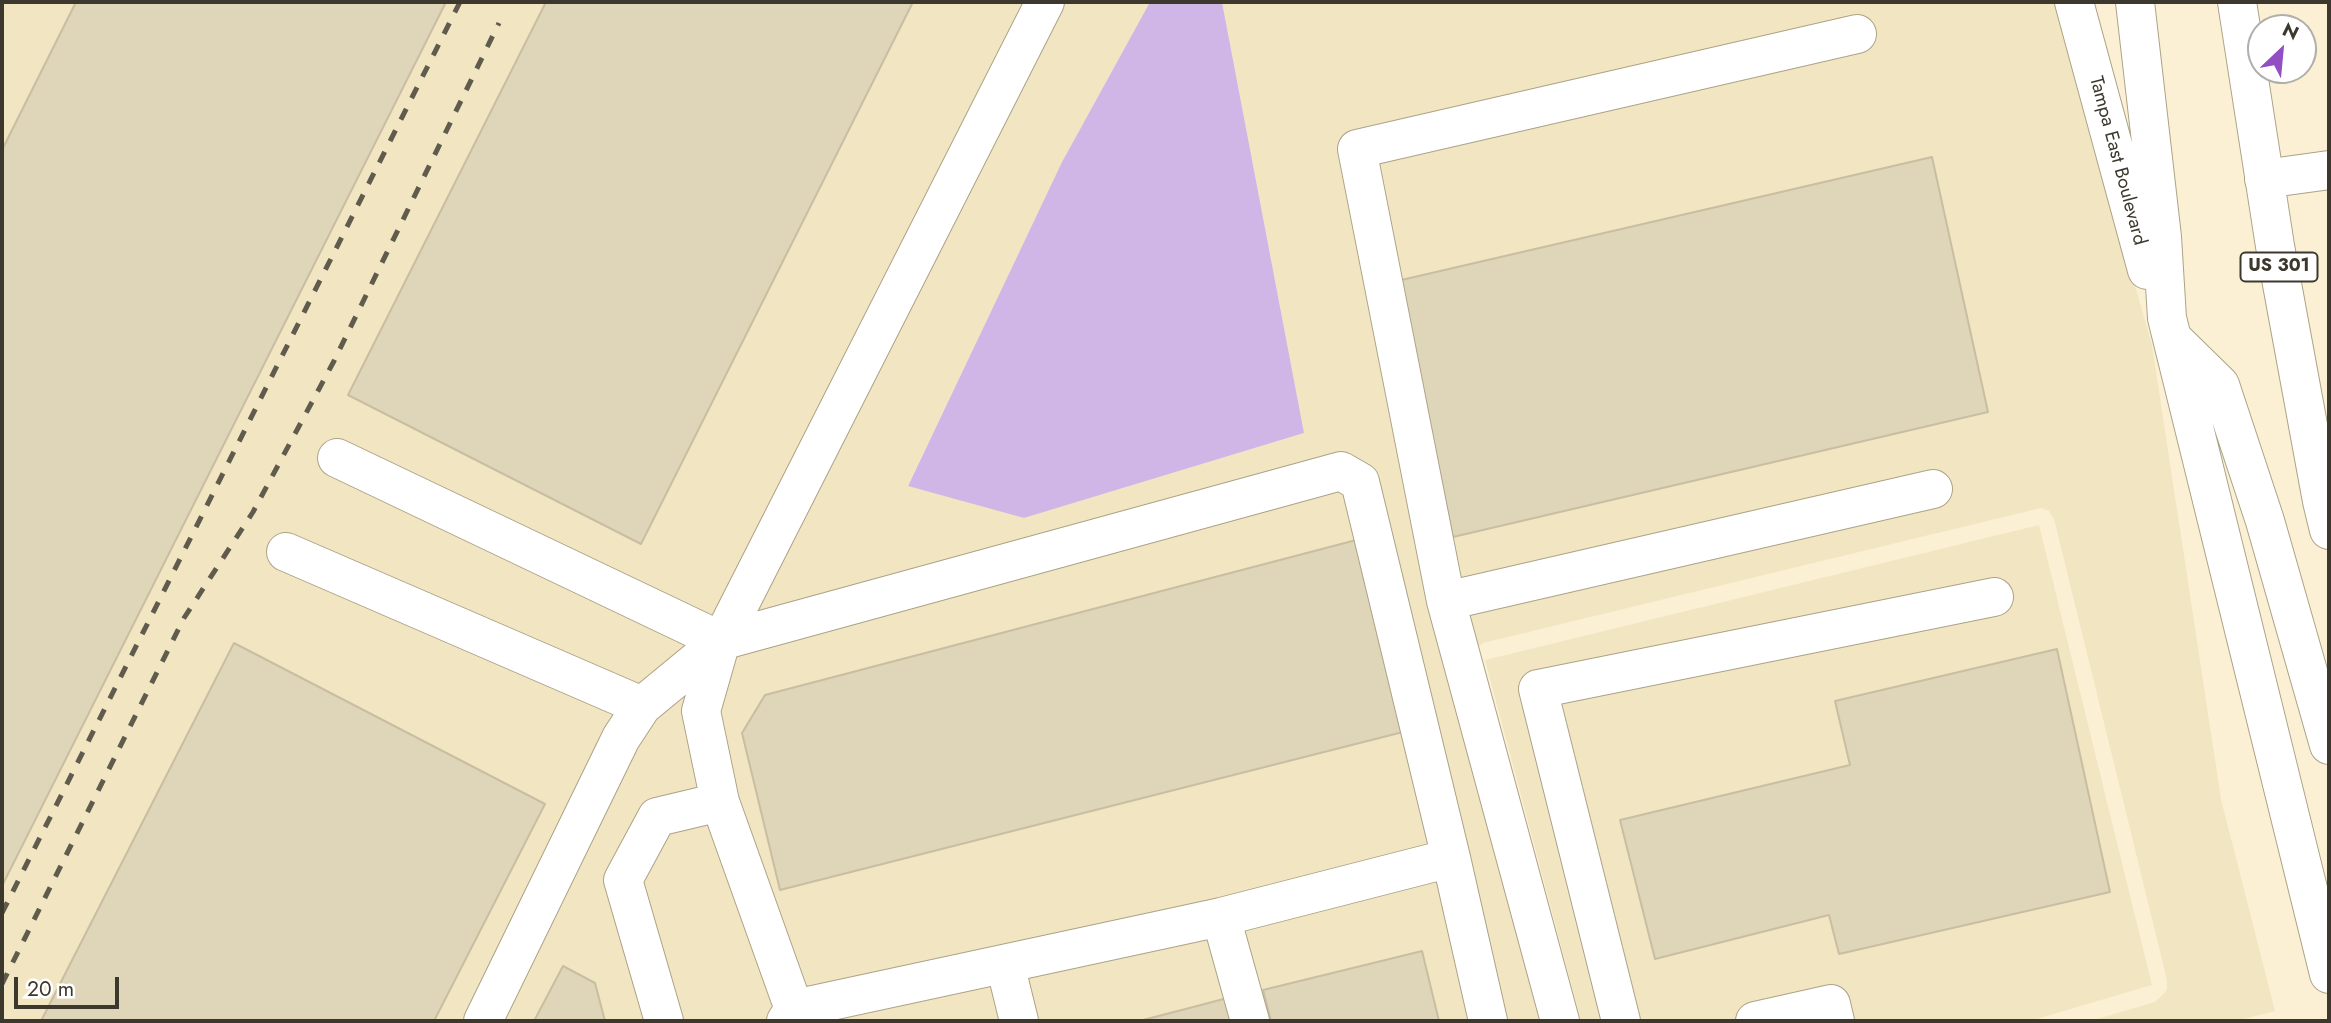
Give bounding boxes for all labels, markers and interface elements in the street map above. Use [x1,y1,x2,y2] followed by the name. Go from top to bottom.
[2247,14,2317,84] north arrow
[2278,16,2303,47] text: N
[2084,74,2150,248] street label: Tampa East Boulevard
[2240,253,2318,282] road number: US 301
[18,964,122,1008] scale bar
[27,974,74,1004] text: 20 m

